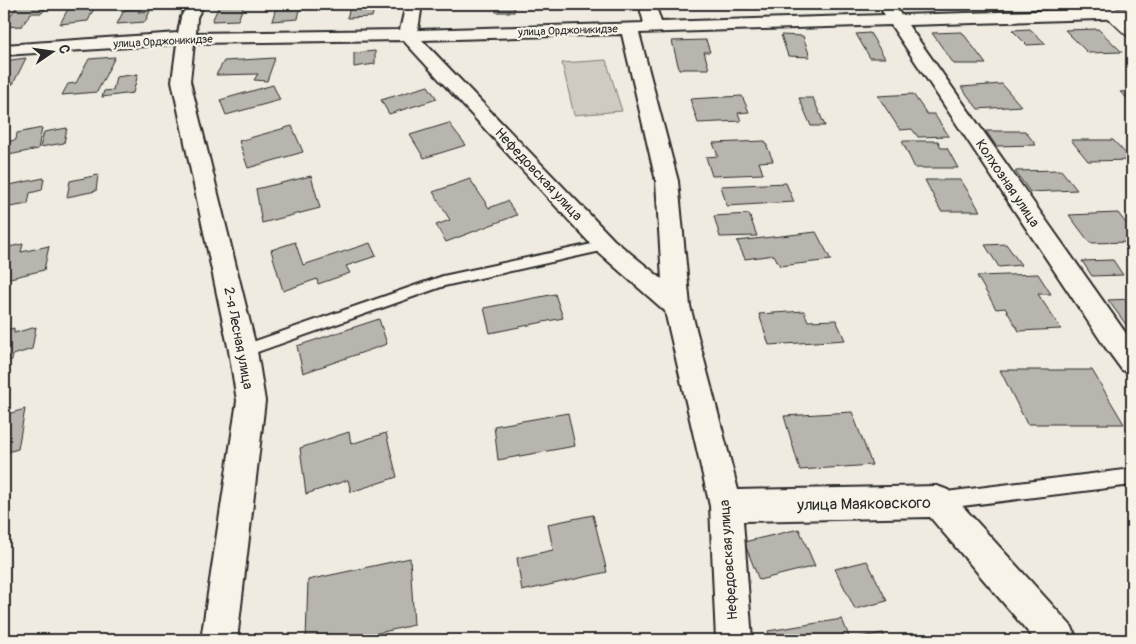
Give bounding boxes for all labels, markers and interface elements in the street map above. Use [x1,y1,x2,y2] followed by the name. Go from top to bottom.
[517,22,619,39] street label: улица Орджоникидзе
[28,28,78,78] north arrow
[112,32,214,51] street label: улица Орджоникидзе
[55,43,74,56] text: С
[491,124,586,224] street label: Нефедовская улица
[972,136,1043,230] street label: Колхозная улица
[220,286,257,391] street label: 2-я Лесная улица
[796,493,931,515] street label: улица Маяковского
[716,499,741,621] street label: Нефедовская улица

